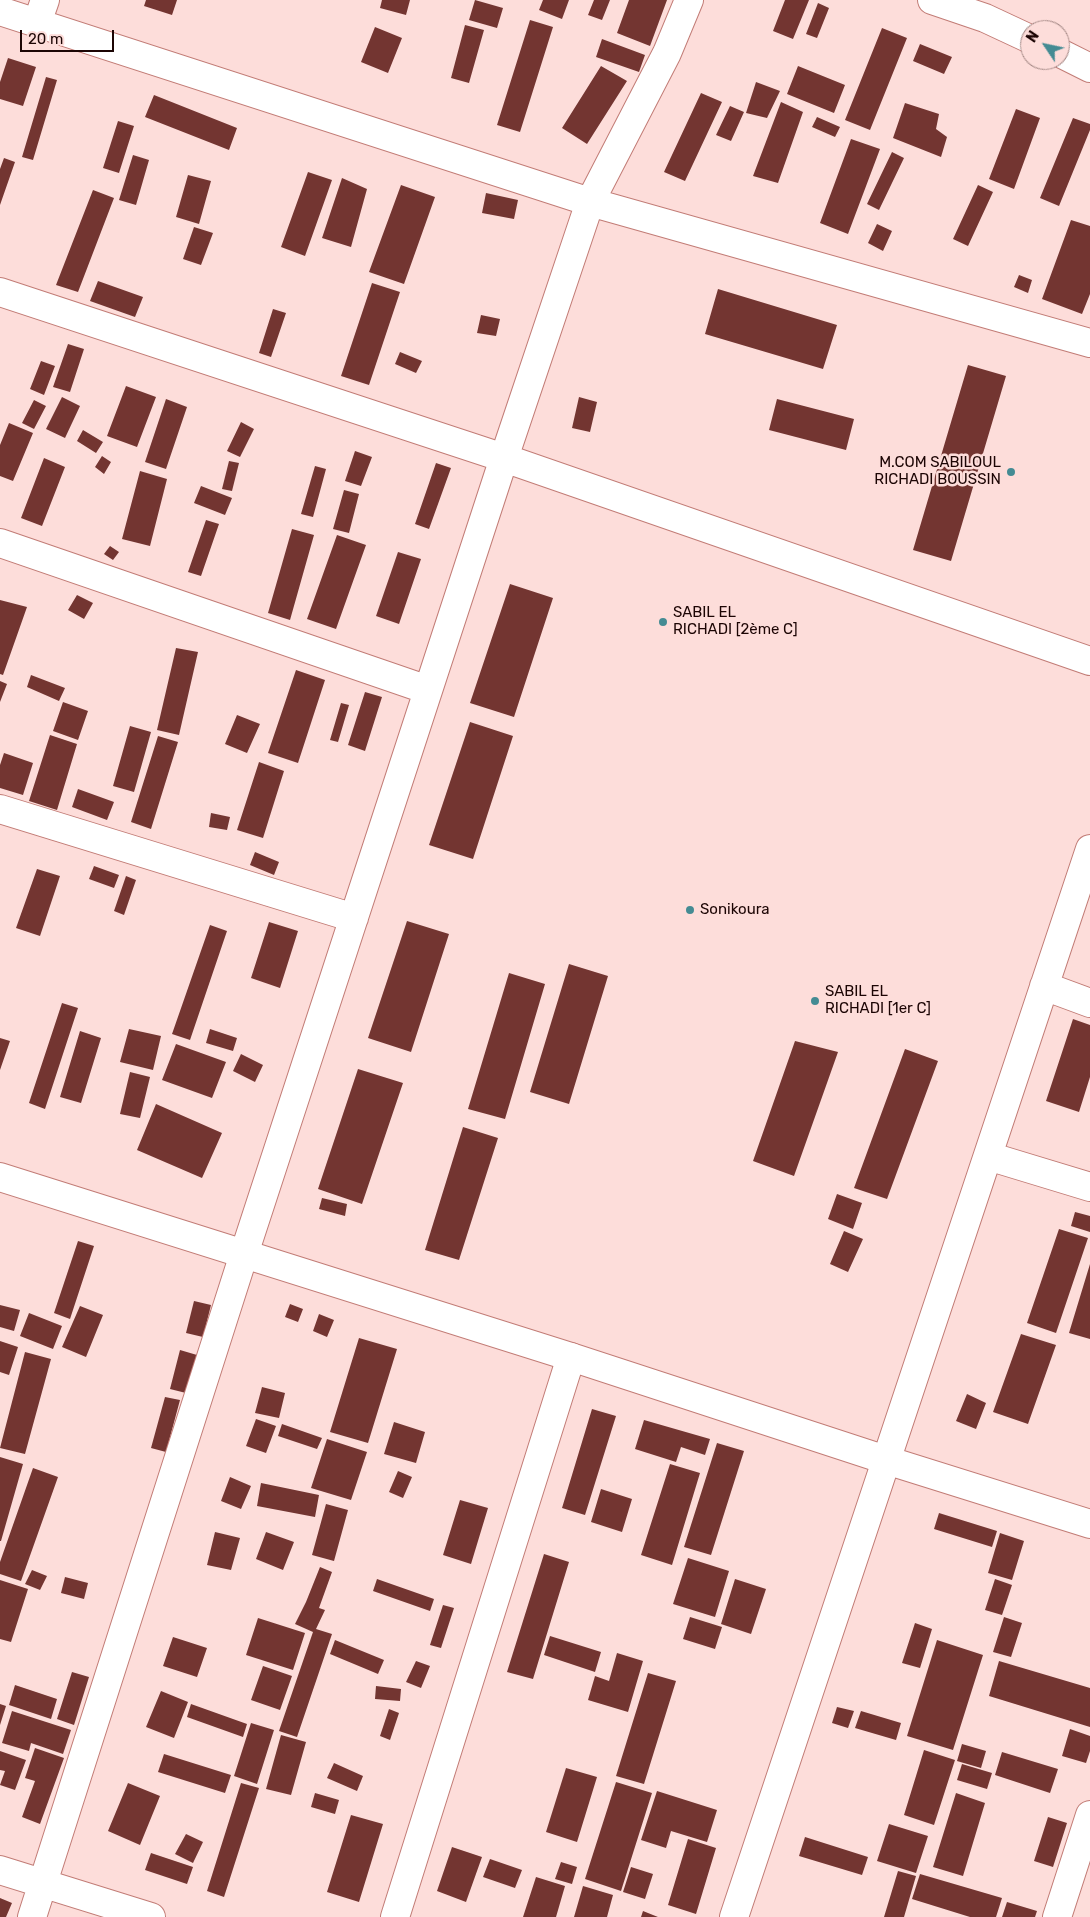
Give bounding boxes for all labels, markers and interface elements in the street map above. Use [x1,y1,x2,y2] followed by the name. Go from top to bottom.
[22,20,116,52] scale bar
[1020,20,1070,70] north arrow
[1023,28,1043,46] text: N
[28,30,63,48] text: 20 m
[874,454,1001,489] place label: M.COM SABILOUL RICHADI BOUSSIN
[1005,466,1017,478] marker: M.COM SABILOUL RICHADI BOUSSIN
[673,604,798,639] place label: SABIL EL RICHADI [2ème C]
[657,616,669,628] marker: SABIL EL RICHADI [2ème C]
[700,901,770,919] place label: Sonikoura
[684,904,696,916] marker: Sonikoura
[825,983,931,1018] place label: SABIL EL RICHADI [1er C]
[809,995,821,1007] marker: SABIL EL RICHADI [1er C]

